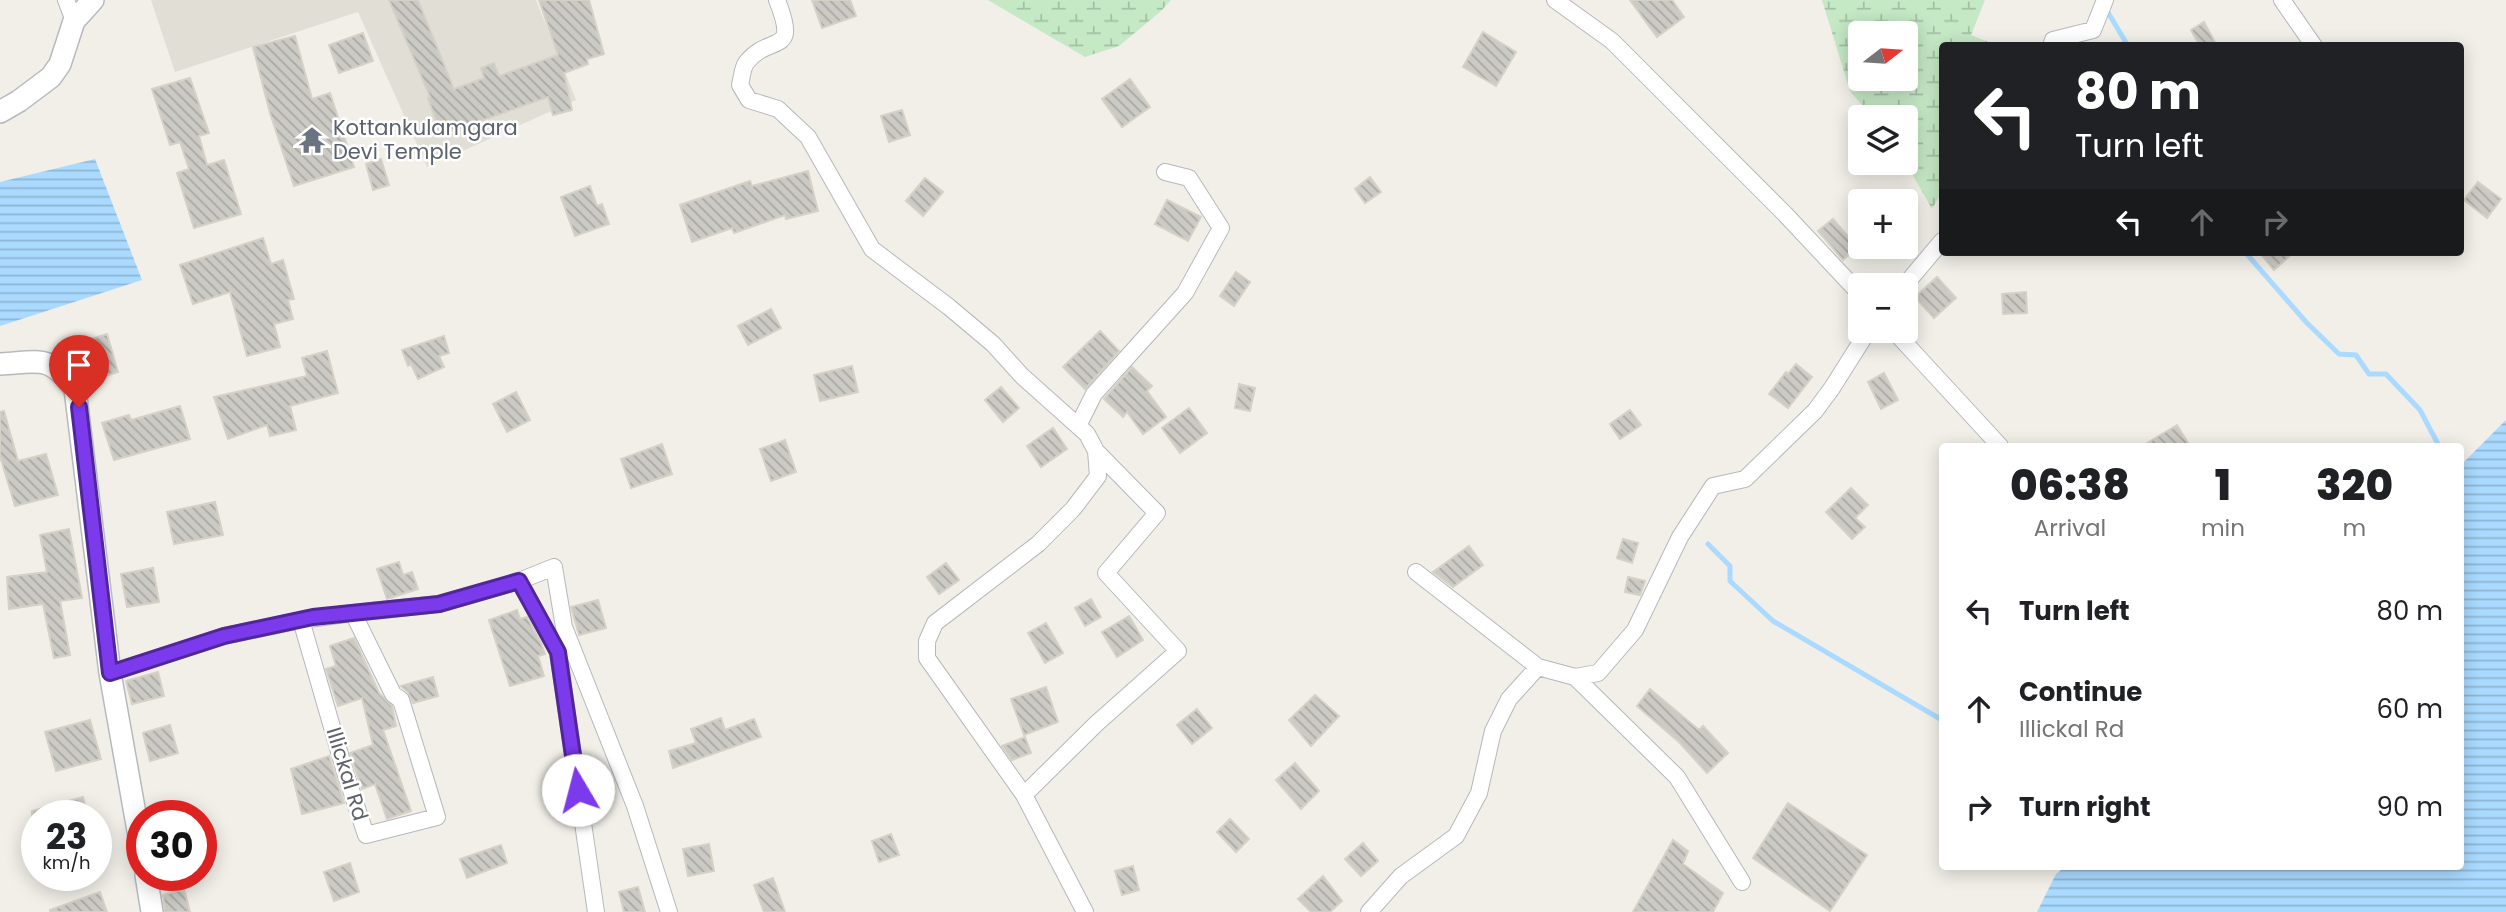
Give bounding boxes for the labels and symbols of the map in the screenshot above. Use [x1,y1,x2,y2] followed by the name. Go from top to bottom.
[1848,21,1918,91] north arrow
[333,113,518,166] place label: Kottankulamgara Devi Temple
[297,125,327,155] temple icon: Kottankulamgara Devi Temple
[49,335,109,407] pin
[320,724,375,824] street label: Illickal Rd
[541,753,615,827] position arrow
[126,800,217,891] speed limit sign: 30

